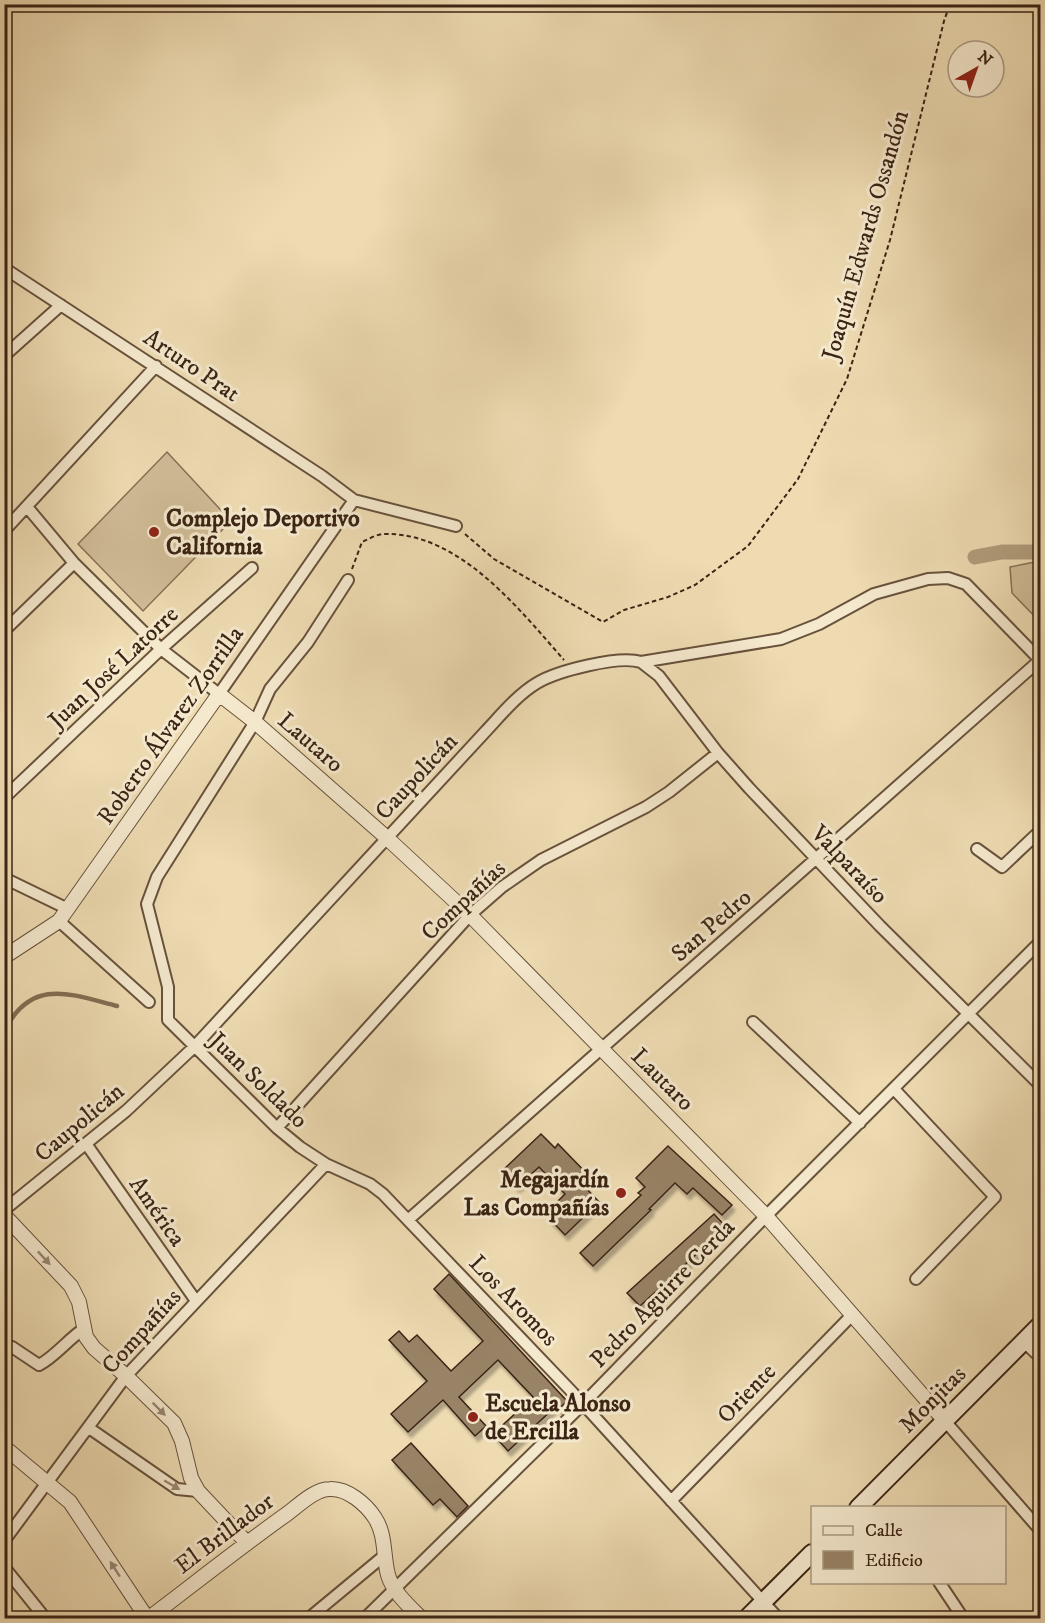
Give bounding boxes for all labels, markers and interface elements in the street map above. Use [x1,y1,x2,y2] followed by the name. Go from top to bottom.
[946,39,1006,99] north arrow
[974,46,996,70] text: N
[815,106,916,366] street label: Joaquín Edwards Ossandón
[137,323,246,409] street label: Arturo Prat
[166,504,360,562] place label: Complejo Deportivo California
[147,525,161,539] marker: Complejo Deportivo California
[41,600,185,737] street label: Juan José Latorre
[90,619,251,831] street label: Roberto Álvarez Zorrilla
[271,706,349,780] street label: Lautaro
[369,727,465,826] street label: Caupolicán
[804,818,894,910] street label: Valparaíso
[415,854,512,947] street label: Compañías
[665,883,758,969] street label: San Pedro
[201,1025,314,1135] street label: Juan Soldado
[624,1042,700,1118] street label: Lautaro
[29,1076,131,1169] street label: Caupolicán
[464,1165,609,1223] place label: Megajardín Las Compañías
[122,1171,193,1253] street label: América
[614,1186,628,1200] marker: Megajardín Las Compañías
[584,1212,742,1375] street label: Pedro Aguirre Cerda
[462,1249,564,1353] street label: Los Aromos
[37,1251,51,1265] one-way arrow
[96,1283,188,1381] street label: Compañías
[711,1357,783,1430] street label: Oriente
[893,1360,973,1440] street label: Monjitas
[485,1389,631,1447] place label: Escuela Alonso de Ercilla
[152,1402,167,1416] one-way arrow
[466,1410,480,1424] marker: Escuela Alonso de Ercilla
[164,1480,181,1490] one-way arrow
[169,1487,280,1581] street label: El Brillador
[811,1506,1006,1584] legend
[865,1520,903,1542] text: Calle
[865,1550,923,1572] text: Edificio
[109,1562,121,1578] one-way arrow

